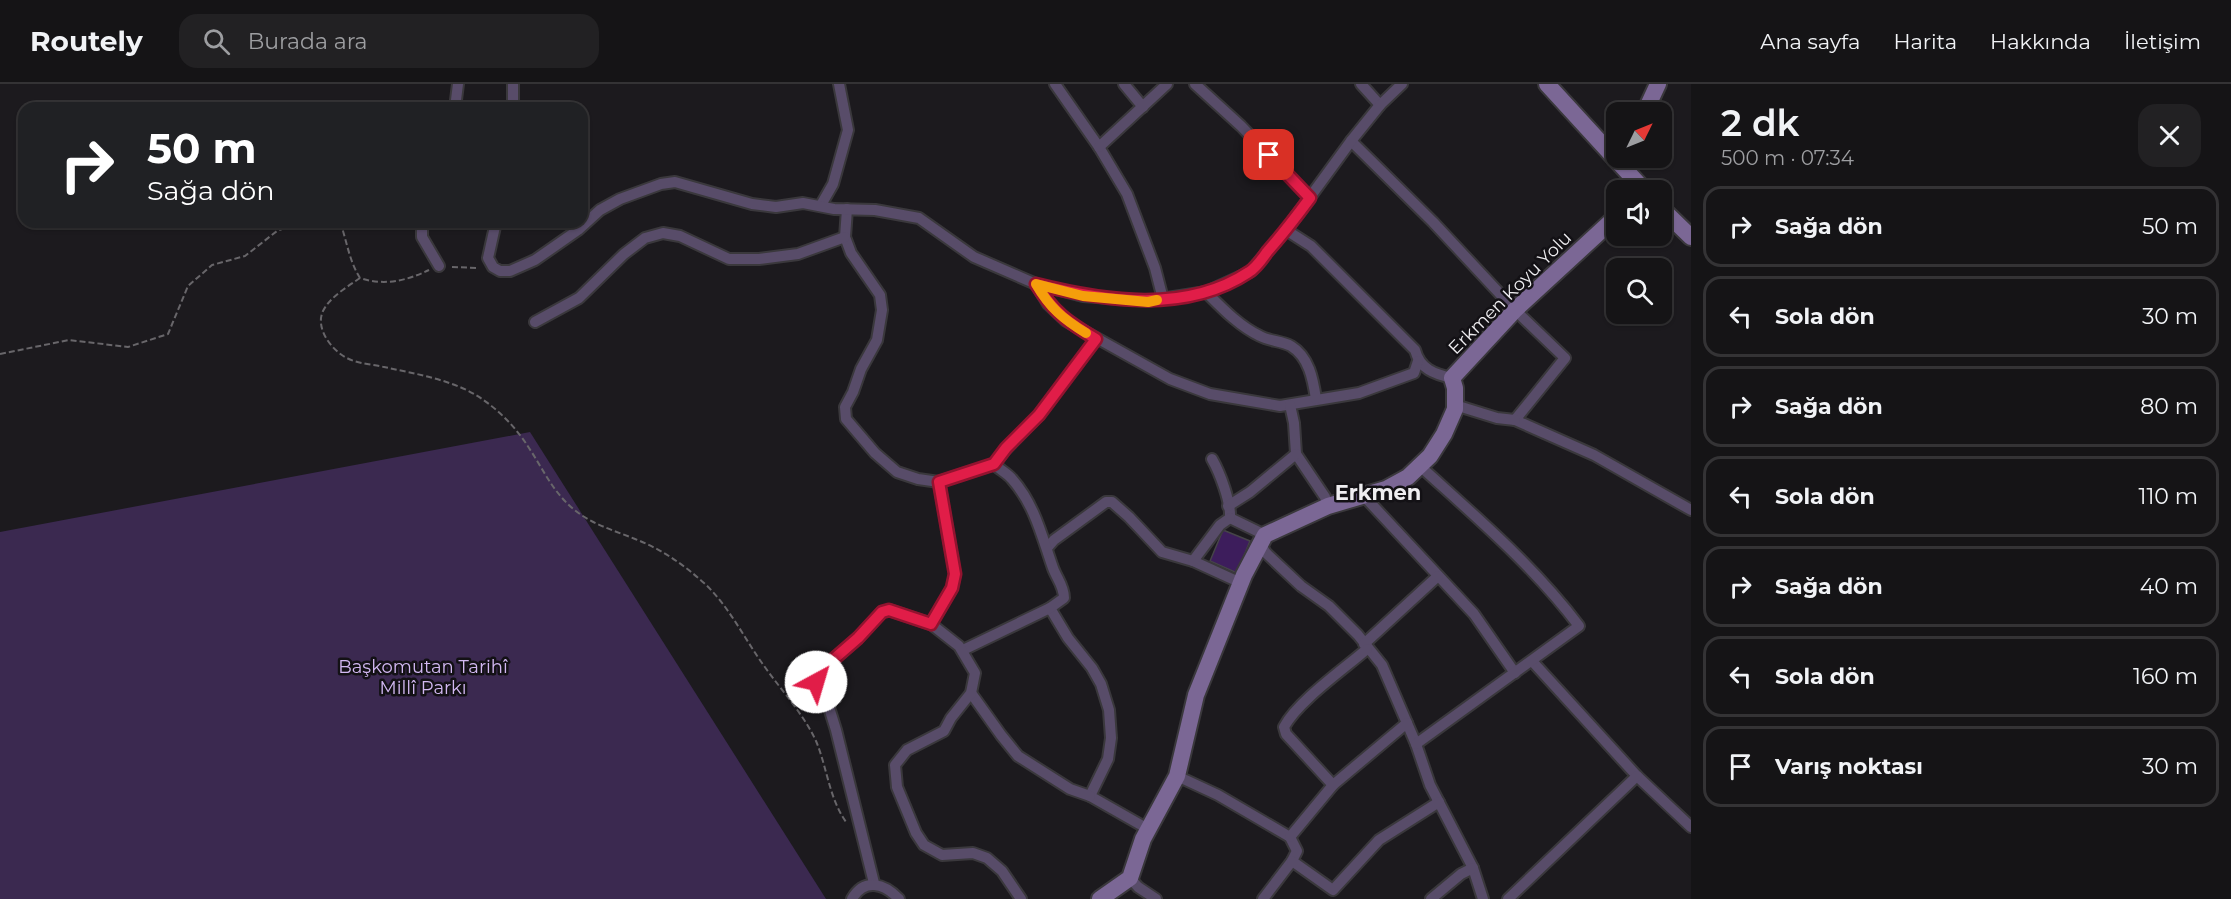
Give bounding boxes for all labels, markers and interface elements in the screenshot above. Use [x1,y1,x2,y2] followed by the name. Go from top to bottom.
[179,14,599,68] search box
[30,24,143,58] text: Routely
[200,25,233,58] icon: search
[248,28,368,55] text: Burada ara
[1760,29,1860,54] text: Ana sayfa
[1893,29,1957,54] text: Harita
[1990,29,2091,54] text: Hakkında
[2124,29,2201,54] text: İletişim
[1721,101,1799,145] text: 2 dk
[1606,102,1672,168] north arrow
[1606,102,1672,324] map controls
[2138,104,2201,167] button: close
[147,122,256,174] text: 50 m
[48,126,126,204] icon: right
[1243,129,1294,180] pin
[1252,138,1285,171] icon: arrive
[1721,146,1854,170] text: 500 m · 07:34
[147,174,275,207] text: Sağa dön
[1606,180,1672,246] button: sound
[1724,210,1757,243] icon: right
[1775,213,1883,240] text: Sağa dön
[2142,213,2198,240] text: 50 m
[1444,227,1576,359] street label: Erkmen Koyu Yolu
[1606,258,1672,324] button: search
[1724,300,1757,333] icon: left
[1775,303,1875,330] text: Sola dön
[2142,303,2198,330] text: 30 m
[1724,390,1757,423] icon: right
[1775,393,1883,420] text: Sağa dön
[2140,393,2198,420] text: 80 m
[1335,480,1421,505] district label: Erkmen
[1724,480,1757,513] icon: left
[1775,483,1875,510] text: Sola dön
[2138,483,2198,510] text: 110 m
[1724,570,1757,603] icon: right
[1775,573,1883,600] text: Sağa dön
[2140,573,2198,600] text: 40 m
[784,650,848,714] position arrow
[338,656,508,699] park label: Başkomutan Tarihî Millî Parkı
[1724,660,1757,693] icon: left
[1775,663,1875,690] text: Sola dön
[2133,663,2198,690] text: 160 m
[1724,750,1757,783] icon: arrive
[1775,753,1923,780] text: Varış noktası
[2142,753,2198,780] text: 30 m

